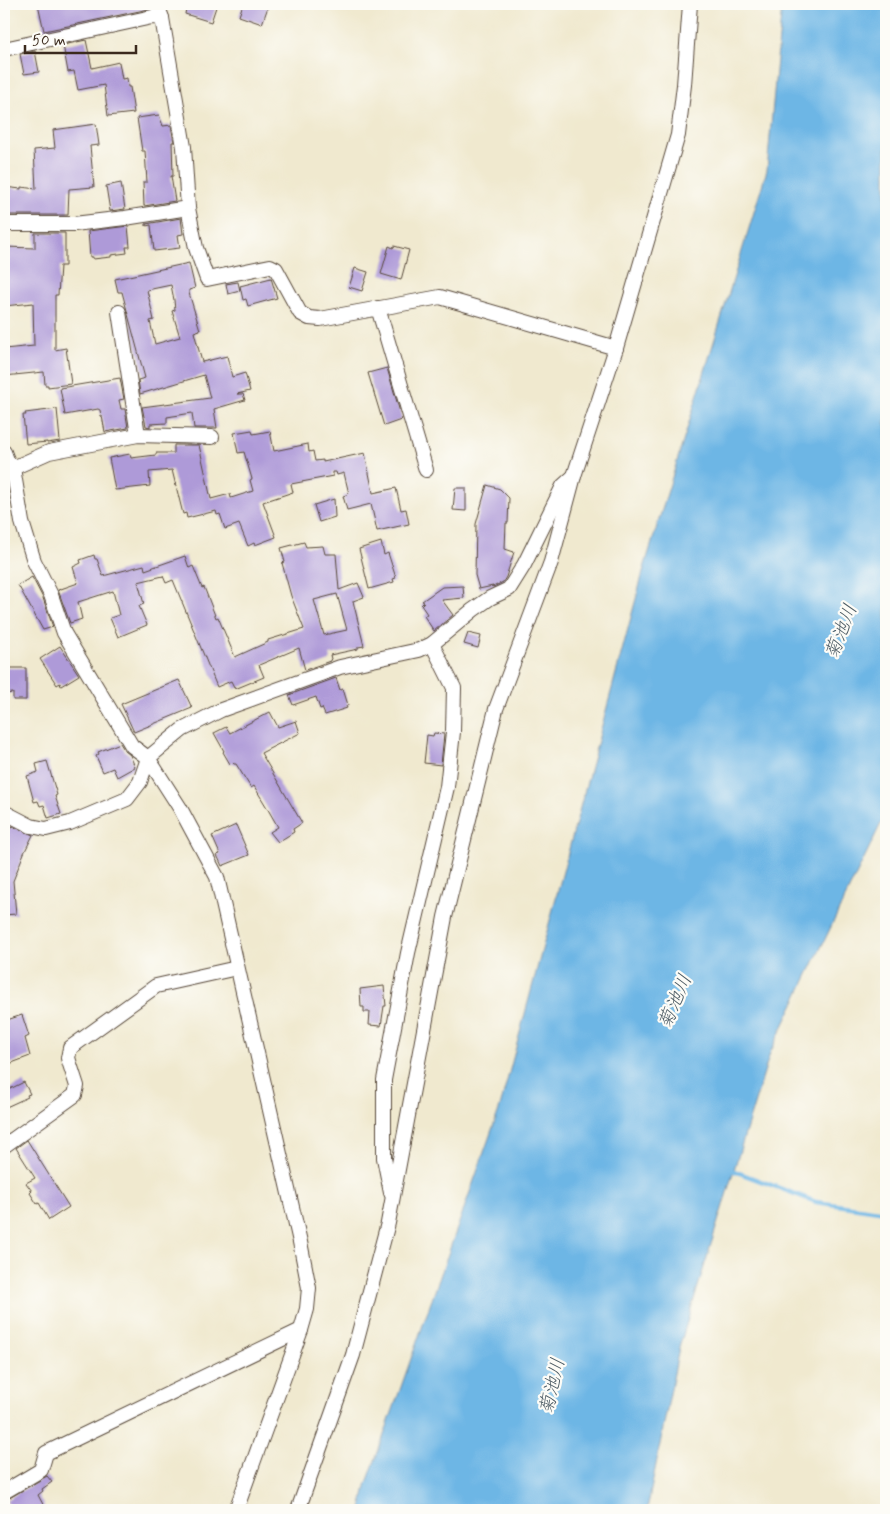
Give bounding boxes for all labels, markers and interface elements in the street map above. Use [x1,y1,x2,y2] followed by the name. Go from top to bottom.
[25,22,136,54] scale bar
[32,31,66,51] text: 50 m
[820,600,863,663] water label: 菊池川
[653,970,698,1033] water label: 菊池川
[534,1356,571,1417] water label: 菊池川

